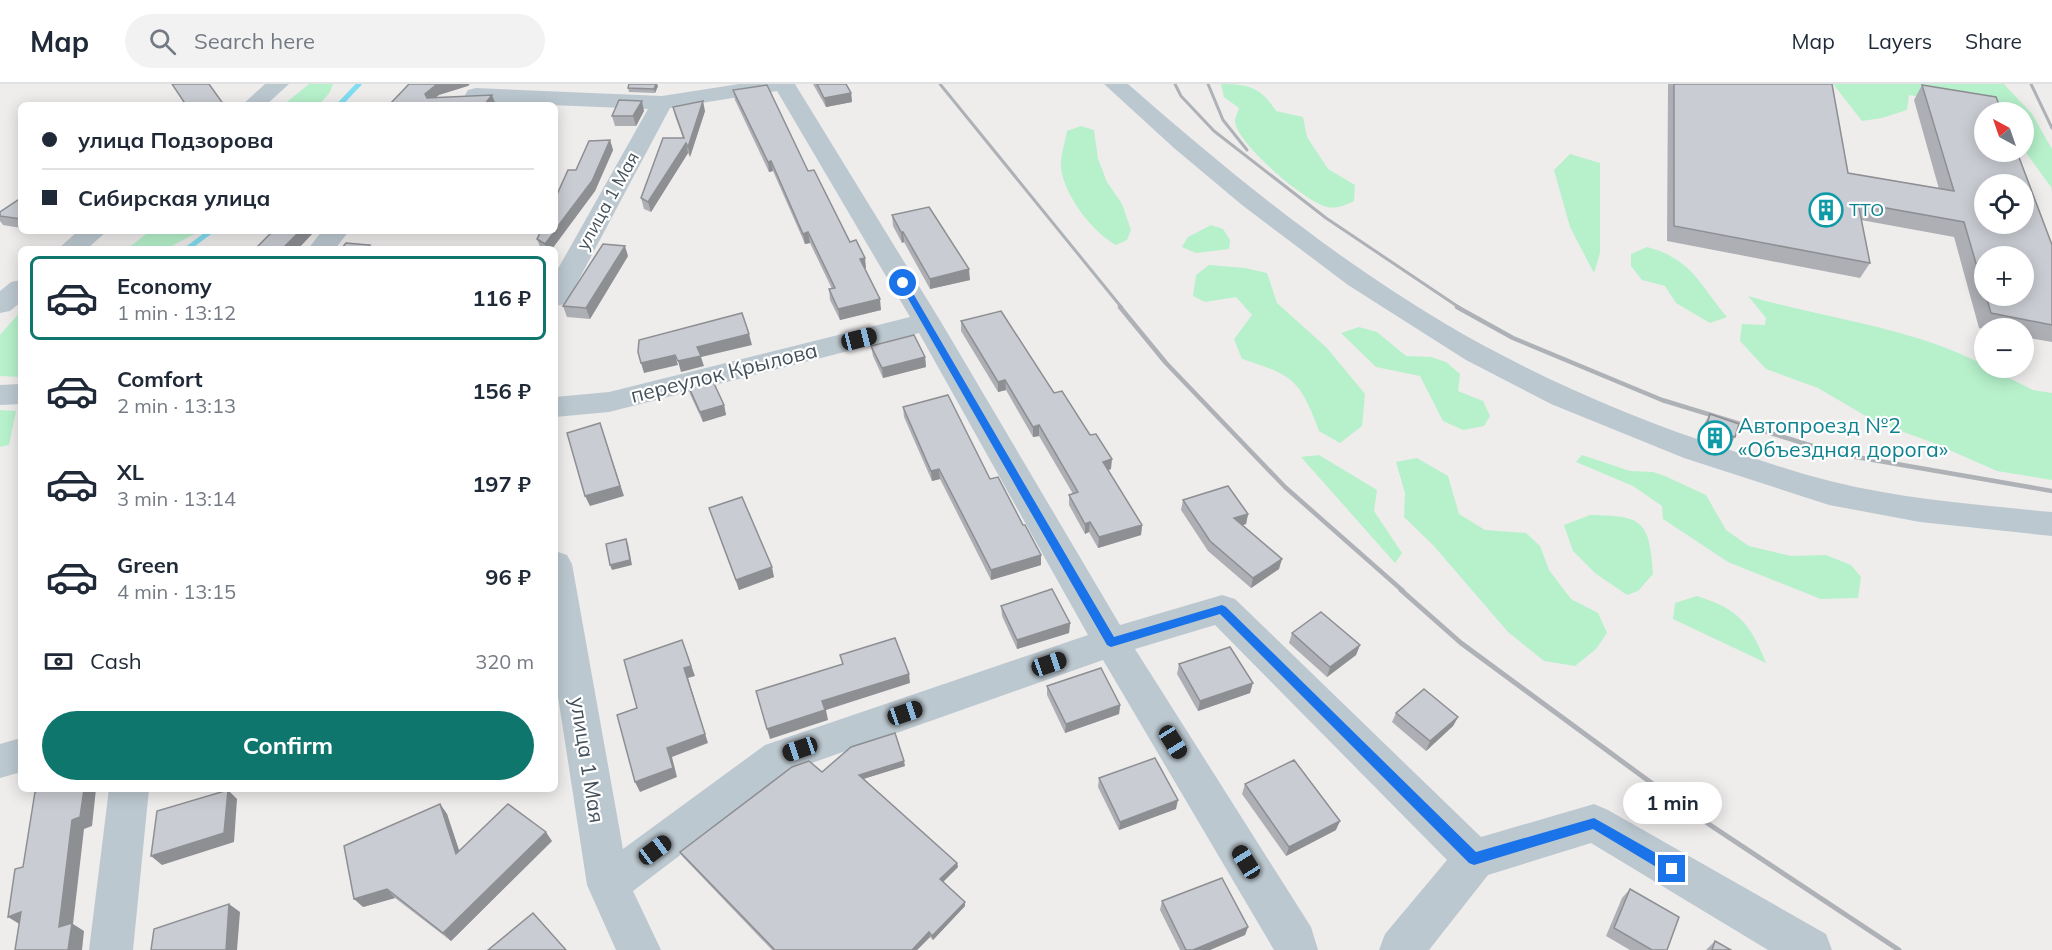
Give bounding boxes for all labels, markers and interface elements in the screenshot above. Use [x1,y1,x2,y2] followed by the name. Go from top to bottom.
[125,14,545,68] search box
[30,24,89,59] text: Map
[146,25,179,58] icon: search
[194,27,315,55] text: Search here
[1792,28,1835,54] text: Map
[1868,28,1932,54] text: Layers
[1965,28,2022,54] text: Share
[1974,102,2034,162] north arrow
[1974,102,2034,378] map controls
[78,126,274,154] text: улица Подзорова
[571,148,644,254] street label: улица 1 Мая
[1974,174,2034,234] button: locate
[78,184,270,212] text: Сибирская улица
[1808,192,1844,228] building icon: ТТО
[1849,198,1884,221] place label: ТТО
[1974,246,2034,306] button: +
[889,269,916,296] route start
[45,271,99,325] icon: car
[117,272,212,300] text: Economy
[472,284,531,312] text: 116 ₽
[117,300,236,325] text: 1 min · 13:12
[1974,318,2034,378] button: −
[839,326,879,352] car
[628,336,820,408] street label: переулок Крылова
[45,364,99,418] icon: car
[117,365,203,393] text: Comfort
[472,377,531,405] text: 156 ₽
[117,393,236,418] text: 2 min · 13:13
[1738,412,1948,462] place label: Автопроезд №2 «Объездная дорога»
[1697,420,1733,456] building icon: Автопроезд №2 «Объездная дорога»
[45,457,99,511] icon: car
[117,458,144,486] text: XL
[472,470,531,498] text: 197 ₽
[117,486,236,511] text: 3 min · 13:14
[45,550,99,604] icon: car
[117,551,179,579] text: Green
[485,563,531,591] text: 96 ₽
[117,579,236,604] text: 4 min · 13:15
[42,645,75,678] icon: cash
[90,647,142,675] text: Cash
[475,649,534,674] text: 320 m
[1029,650,1069,678] car
[565,695,611,825] street label: улица 1 Мая
[885,699,925,727] car
[42,711,534,780] button: Confirm
[1156,722,1190,762] car
[780,735,820,763] car
[1622,782,1722,824] callout: 1 min
[1646,790,1699,815] text: 1 min
[635,832,675,868] car
[1229,842,1263,882] car
[1658,855,1685,882] route end

